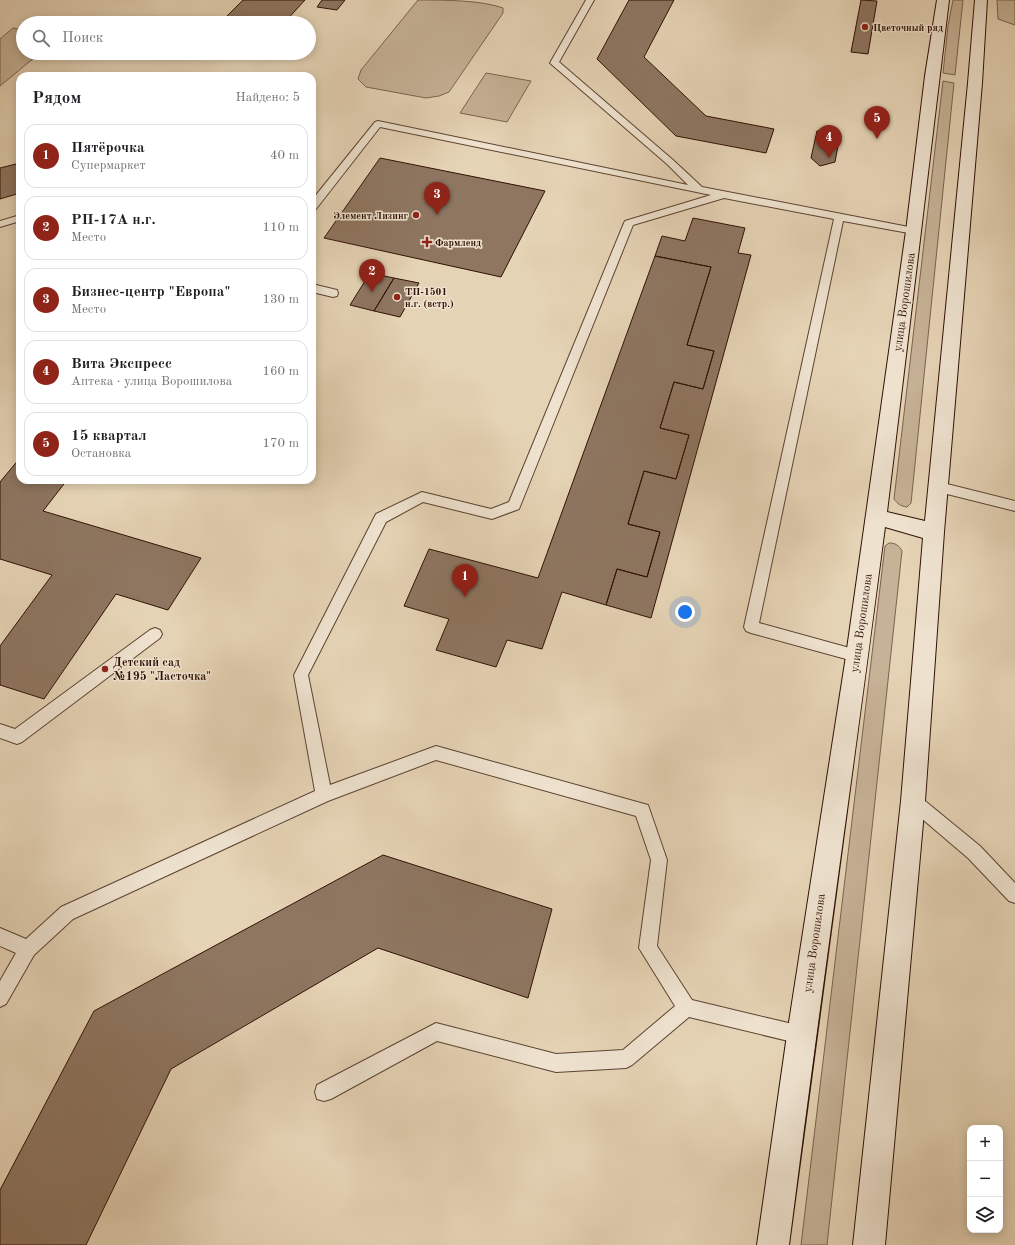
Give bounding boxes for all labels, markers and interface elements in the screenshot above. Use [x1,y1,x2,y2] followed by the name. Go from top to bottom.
[16,16,316,60] search box
[860,22,870,32] marker: Цветочный ряд
[873,23,943,33] place label: Цветочный ряд
[30,27,52,49] icon: search
[62,31,103,46] text: Поиск
[32,90,81,107] text: Рядом
[236,91,300,104] text: Найдено: 5
[864,106,890,139] pin: 5
[816,125,842,158] pin: 4
[71,141,145,156] text: Пятёрочка
[42,149,50,162] text: 1
[270,149,299,162] text: 40 m
[71,159,146,172] text: Супермаркет
[424,182,450,215] pin: 3
[411,210,421,220] marker: Элемент Лизинг
[333,211,409,221] place label: Элемент Лизинг
[71,213,156,228] text: РП-17А н.г.
[42,221,50,234] text: 2
[262,221,299,234] text: 110 m
[71,231,106,244] text: Место
[422,237,432,247] marker: Фармленд
[435,238,481,248] place label: Фармленд
[892,252,918,352] street label: улица Ворошилова
[359,259,385,292] pin: 2
[71,285,230,300] text: Бизнес-центр "Европа"
[405,287,454,310] place label: ТП-1501 н.г. (встр.)
[392,292,402,302] marker: ТП-1501 н.г. (встр.)
[42,293,50,306] text: 3
[262,293,299,306] text: 130 m
[71,303,106,316] text: Место
[71,357,172,372] text: Вита Экспресс
[42,365,50,378] text: 4
[262,365,299,378] text: 160 m
[71,375,232,388] text: Аптека · улица Ворошилова
[71,429,146,444] text: 15 квартал
[42,437,50,450] text: 5
[262,437,299,450] text: 170 m
[71,447,131,460] text: Остановка
[452,564,478,597] pin: 1
[849,573,875,673] street label: улица Ворошилова
[675,602,695,622] your location
[113,657,211,683] place label: Детский сад №195 "Ласточка"
[100,664,110,674] marker: Детский сад №195 "Ласточка"
[802,893,828,993] street label: улица Ворошилова
[967,1125,1003,1233] map controls
[967,1125,1003,1161] button: +
[967,1161,1003,1197] button: −
[967,1197,1003,1233] button: layers

